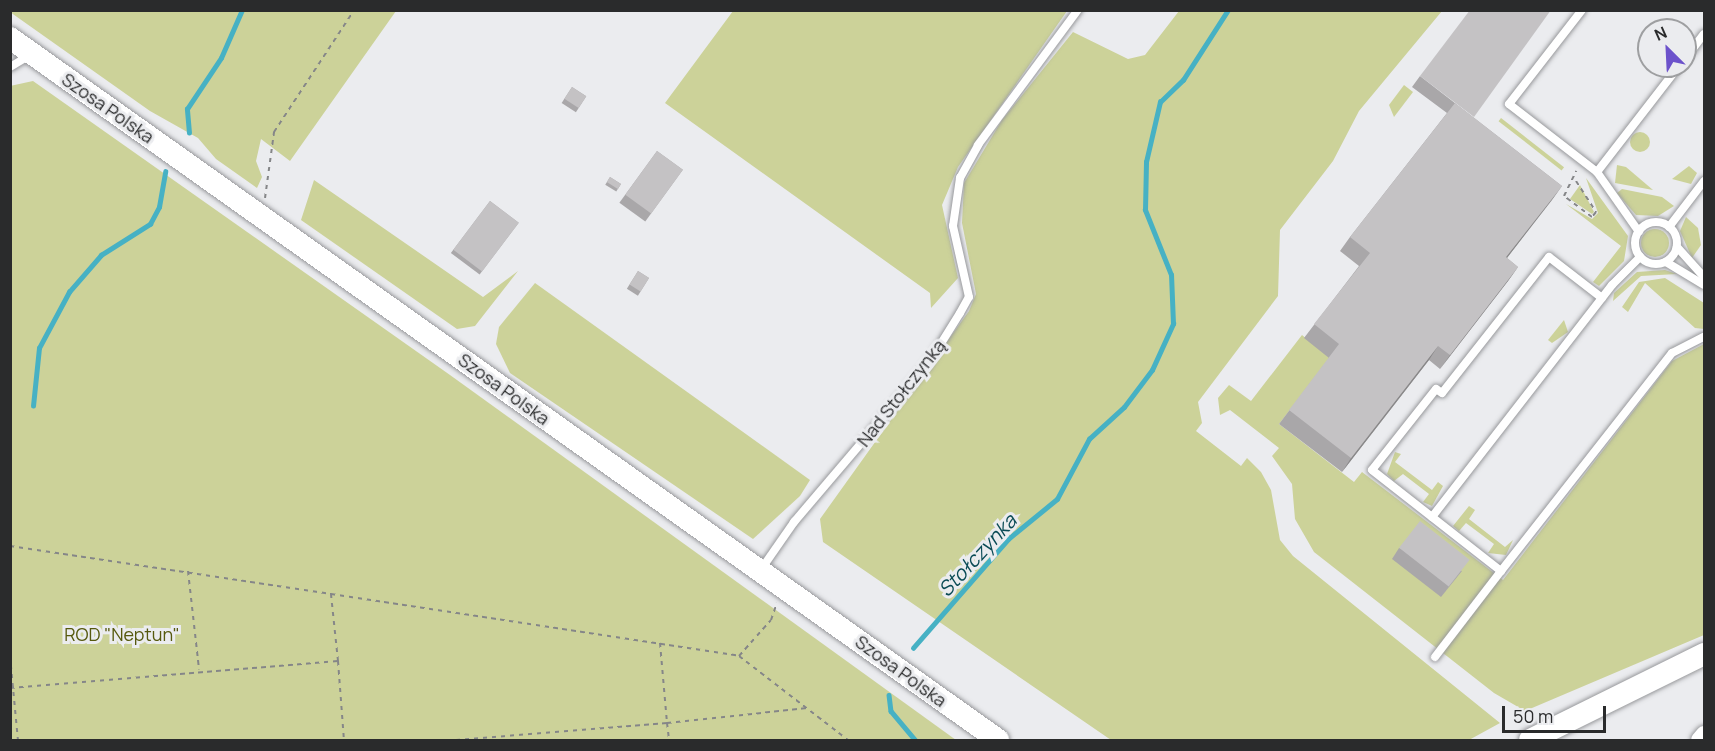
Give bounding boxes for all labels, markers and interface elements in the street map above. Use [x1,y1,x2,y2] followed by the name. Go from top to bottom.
[1637,18,1697,78] north arrow
[1651,21,1670,46] text: N
[58,68,158,148] street label: Szosa Polska
[853,335,949,451] street label: Nad Stołczynką
[454,349,554,429] street label: Szosa Polska
[933,509,1021,601] water label: Stołczynka
[64,623,180,645] park label: ROD "Neptun"
[851,631,951,711] street label: Szosa Polska
[1505,694,1608,732] scale bar
[1513,704,1553,728] text: 50 m

